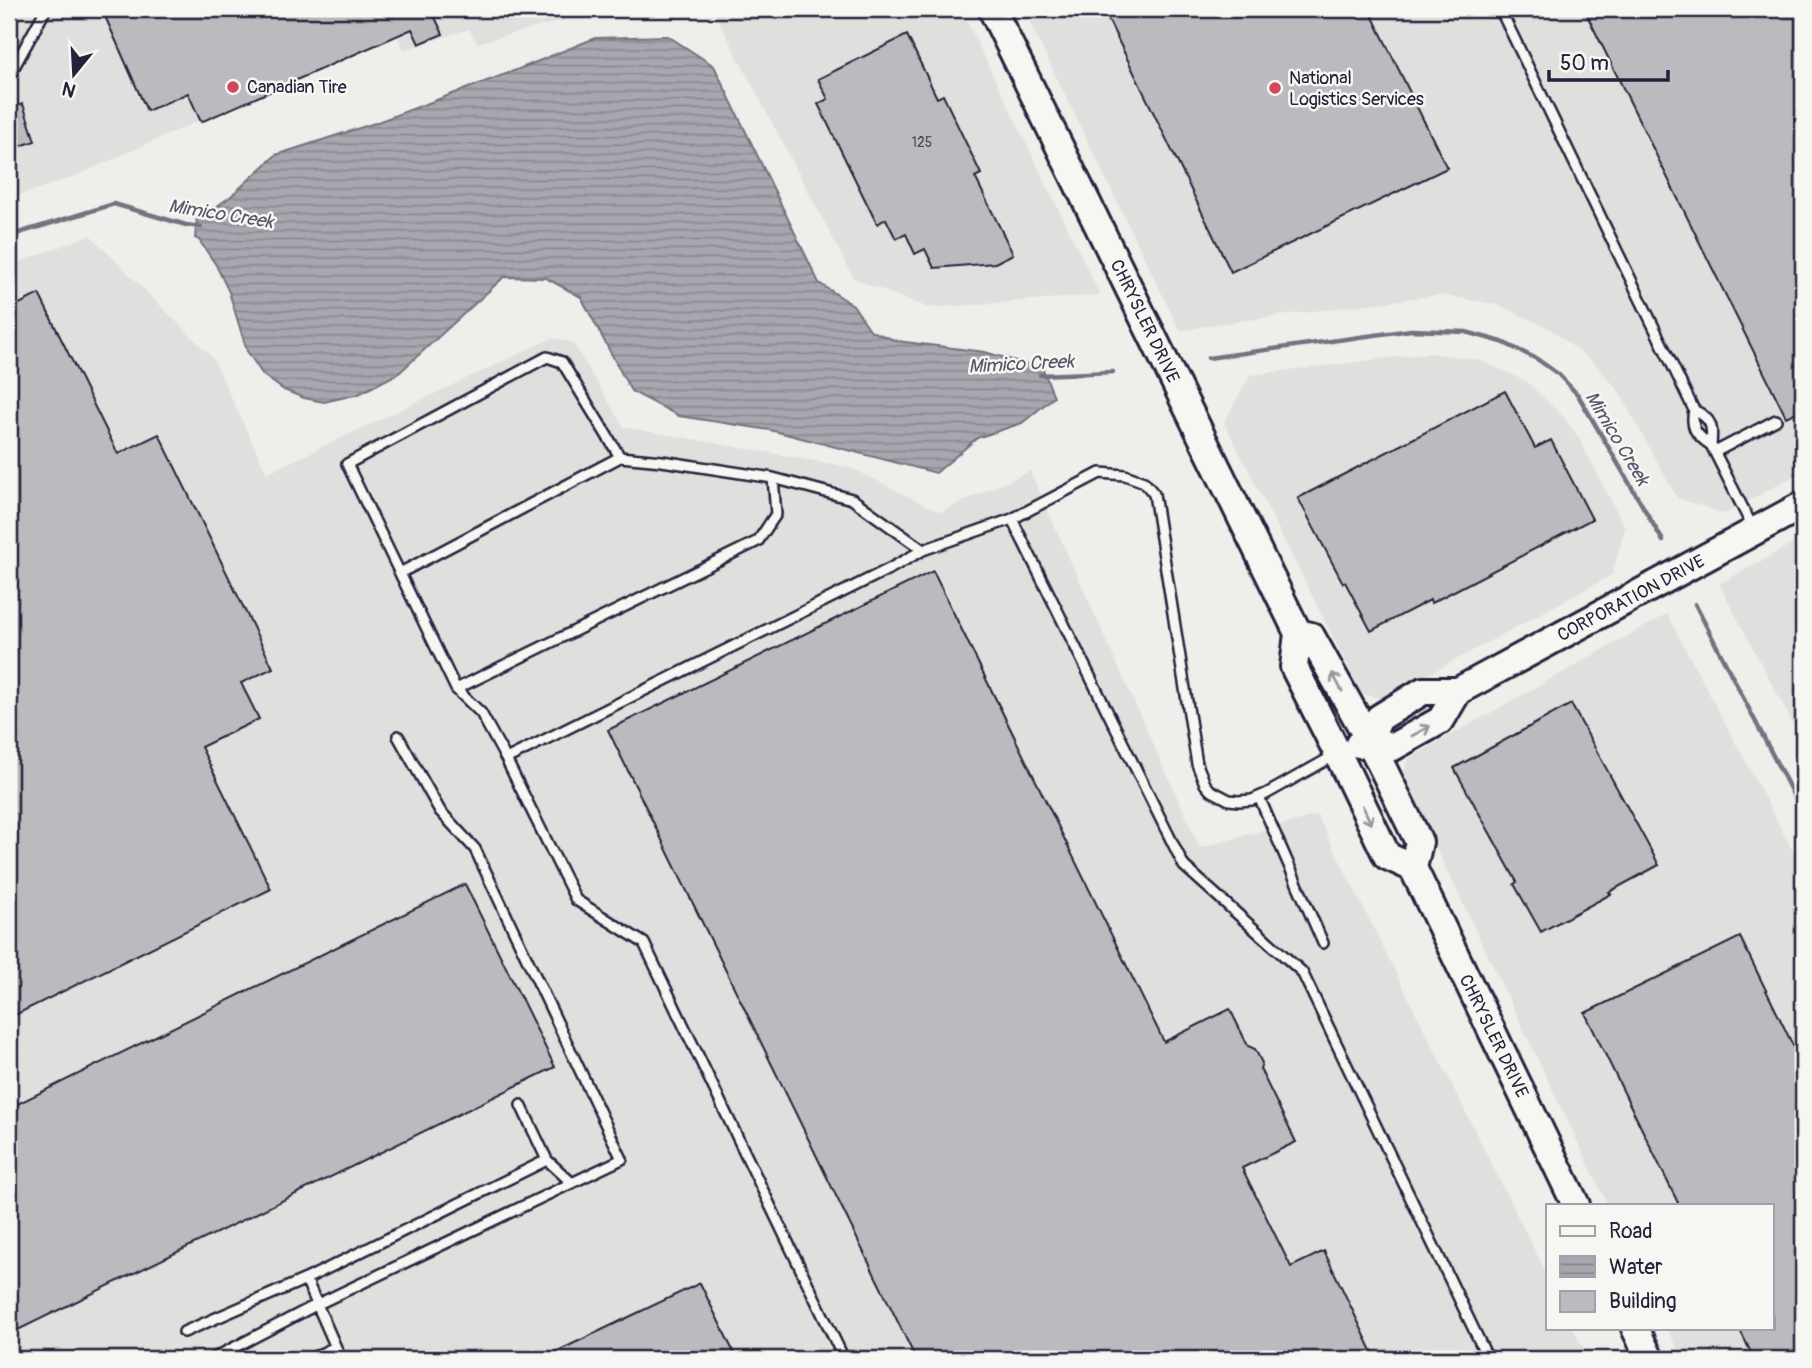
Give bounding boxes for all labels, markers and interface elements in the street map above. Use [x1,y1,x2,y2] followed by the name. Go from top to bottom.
[38,38,108,108] north arrow
[1549,38,1668,82] scale bar
[1560,50,1609,77] text: 50 m
[1289,67,1424,111] place label: National Logistics Services
[59,76,79,103] text: N
[247,76,347,99] place label: Canadian Tire
[225,79,241,95] marker: Canadian Tire
[1267,80,1283,96] marker: National Logistics Services
[912,134,932,151] house number: 125
[167,194,277,234] water label: Mimico Creek
[1105,256,1184,387] street label: CHRYSLER DRIVE
[968,349,1076,379] water label: Mimico Creek
[1580,387,1656,492] water label: Mimico Creek
[1554,550,1709,647] street label: CORPORATION DRIVE
[1330,672,1343,693] one-way arrow
[1410,724,1431,737] one-way arrow
[1361,804,1375,825] one-way arrow
[1454,971,1533,1102] street label: CHRYSLER DRIVE
[1546,1204,1773,1330] legend
[1609,1218,1653,1245] text: Road
[1609,1254,1663,1281] text: Water
[1609,1288,1676,1315] text: Building

